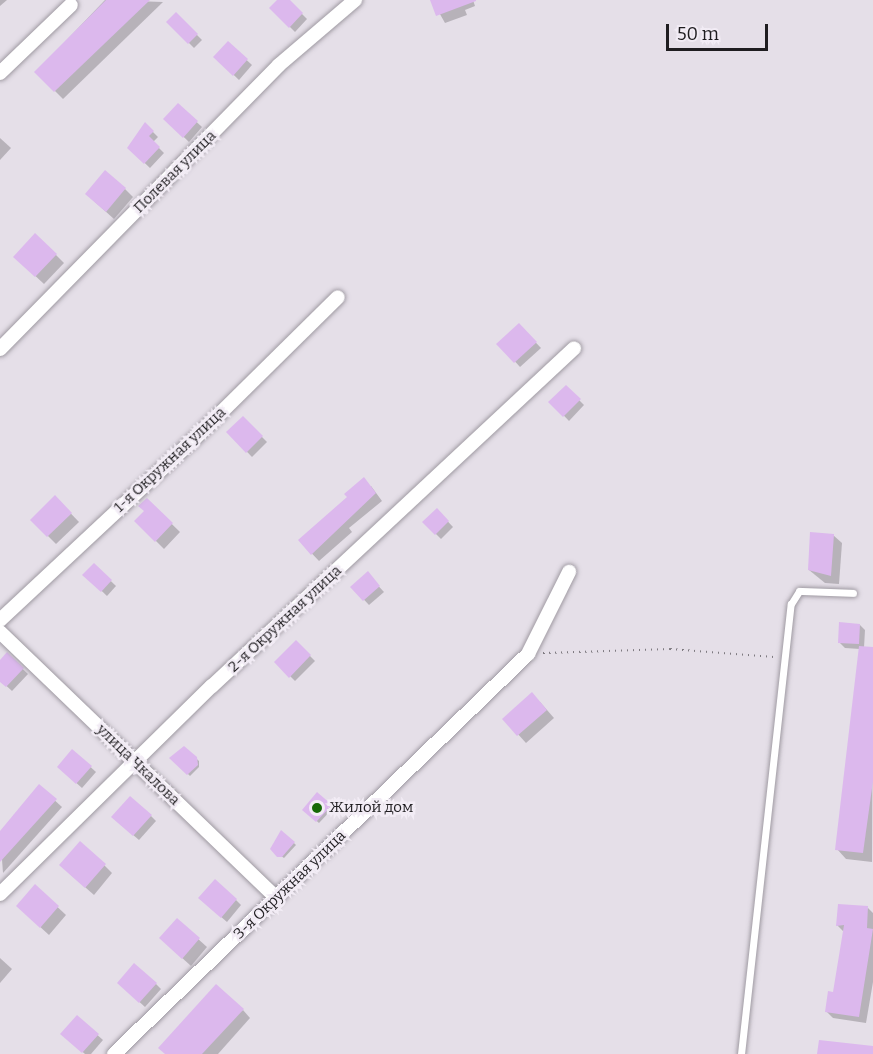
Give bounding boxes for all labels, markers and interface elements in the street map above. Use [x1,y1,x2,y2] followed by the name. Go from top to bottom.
[669,12,771,50] scale bar
[677,23,719,45] text: 50 m
[130,127,220,217] street label: Полевая улица
[110,404,230,516] street label: 1-я Окружная улица
[225,562,345,676] street label: 2-я Окружная улица
[93,721,183,809] street label: улица Чкалова
[329,799,413,817] place label: Жилой дом
[310,801,324,815] marker: Жилой дом
[230,827,350,943] street label: 3-я Окружная улица

